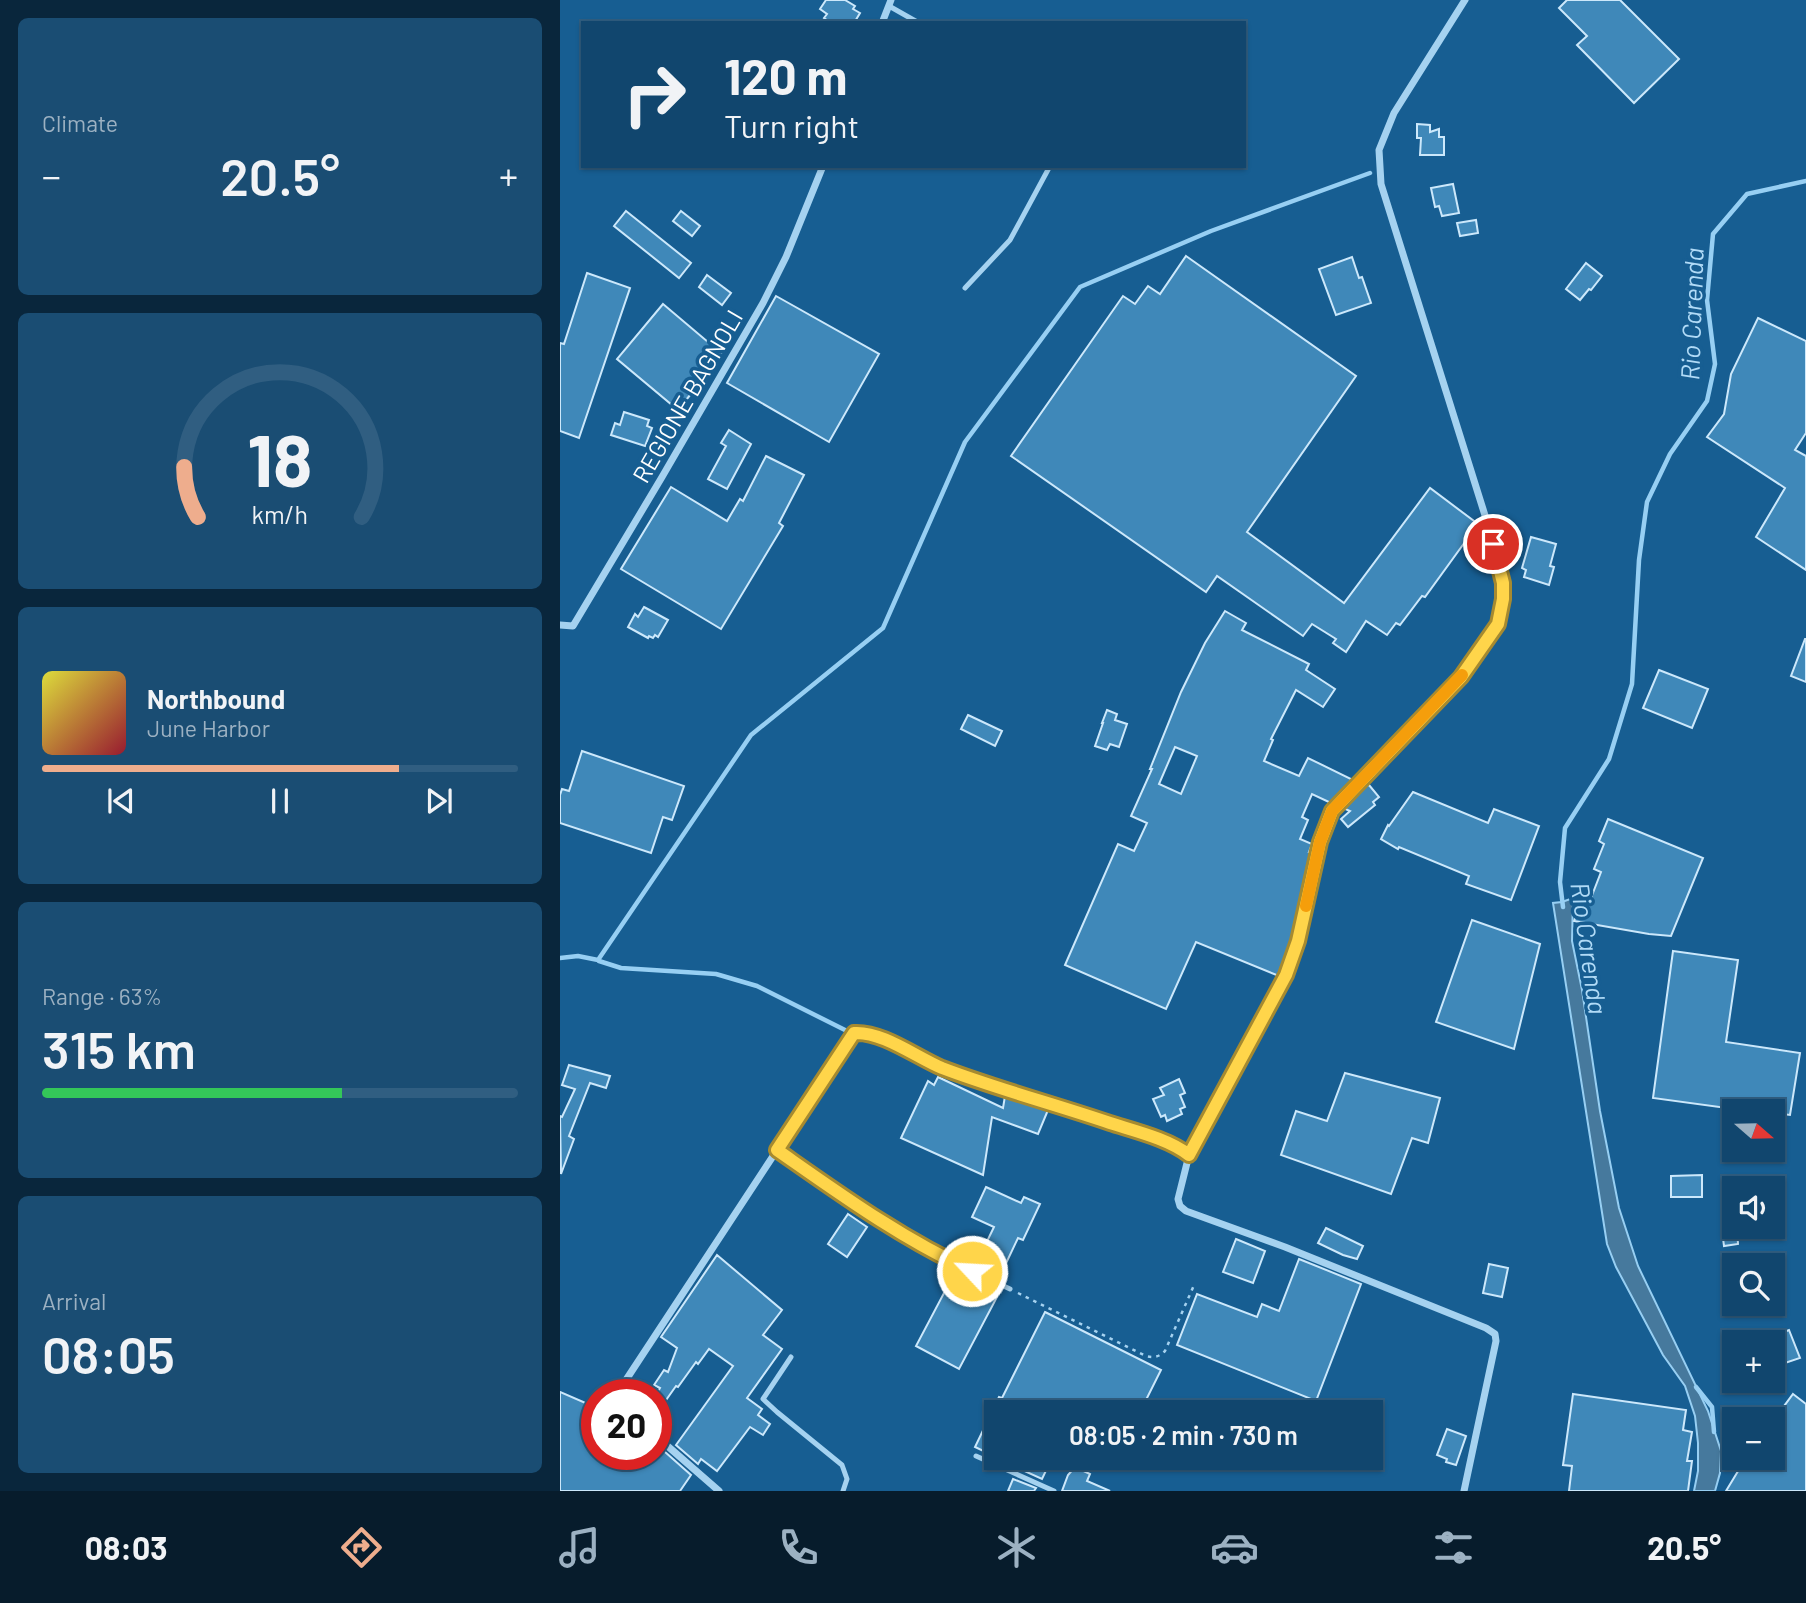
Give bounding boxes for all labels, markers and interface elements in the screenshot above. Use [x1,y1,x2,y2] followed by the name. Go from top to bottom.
[724,46,847,105] text: 120 m
[609,49,700,140] icon: right
[724,106,859,144] text: Turn right
[42,109,118,137] text: Climate
[220,144,340,206] text: 20.5°
[42,152,61,198] text: −
[499,152,518,198] text: +
[1673,247,1709,381] water label: Rio Carenda
[626,304,748,488] street label: REGIONE BAGNOLI
[247,414,313,502] text: 18
[252,499,308,529] text: km/h
[1463,514,1523,574] pin
[1474,525,1512,563] icon: arrive
[147,683,285,714] text: Northbound
[147,714,270,742] text: June Harbor
[102,782,140,820] icon: previous
[261,782,299,820] icon: pause
[420,782,458,820] icon: next
[1565,880,1615,1016] water label: Rio Carenda
[42,982,162,1010] text: Range · 63%
[42,1017,196,1079] text: 315 km
[1722,1099,1785,1162] north arrow
[1722,1099,1785,1470] map controls
[1722,1176,1785,1239] button: sound
[935,1234,1009,1308] position arrow
[1722,1253,1785,1316] button: search
[42,1287,106,1315] text: Arrival
[42,1322,175,1384] text: 08:05
[1722,1330,1785,1393] button: +
[581,1379,672,1470] speed limit sign: 20
[1722,1407,1785,1470] button: −
[1069,1419,1298,1450] text: 08:05 · 2 min · 730 m
[337,1523,386,1572] icon: directions
[555,1523,604,1572] icon: music
[774,1523,823,1572] icon: phone
[992,1523,1041,1572] icon: climate
[1210,1523,1259,1572] icon: car
[1429,1523,1478,1572] icon: filters
[85,1528,167,1566] text: 08:03
[1647,1528,1721,1566] text: 20.5°

